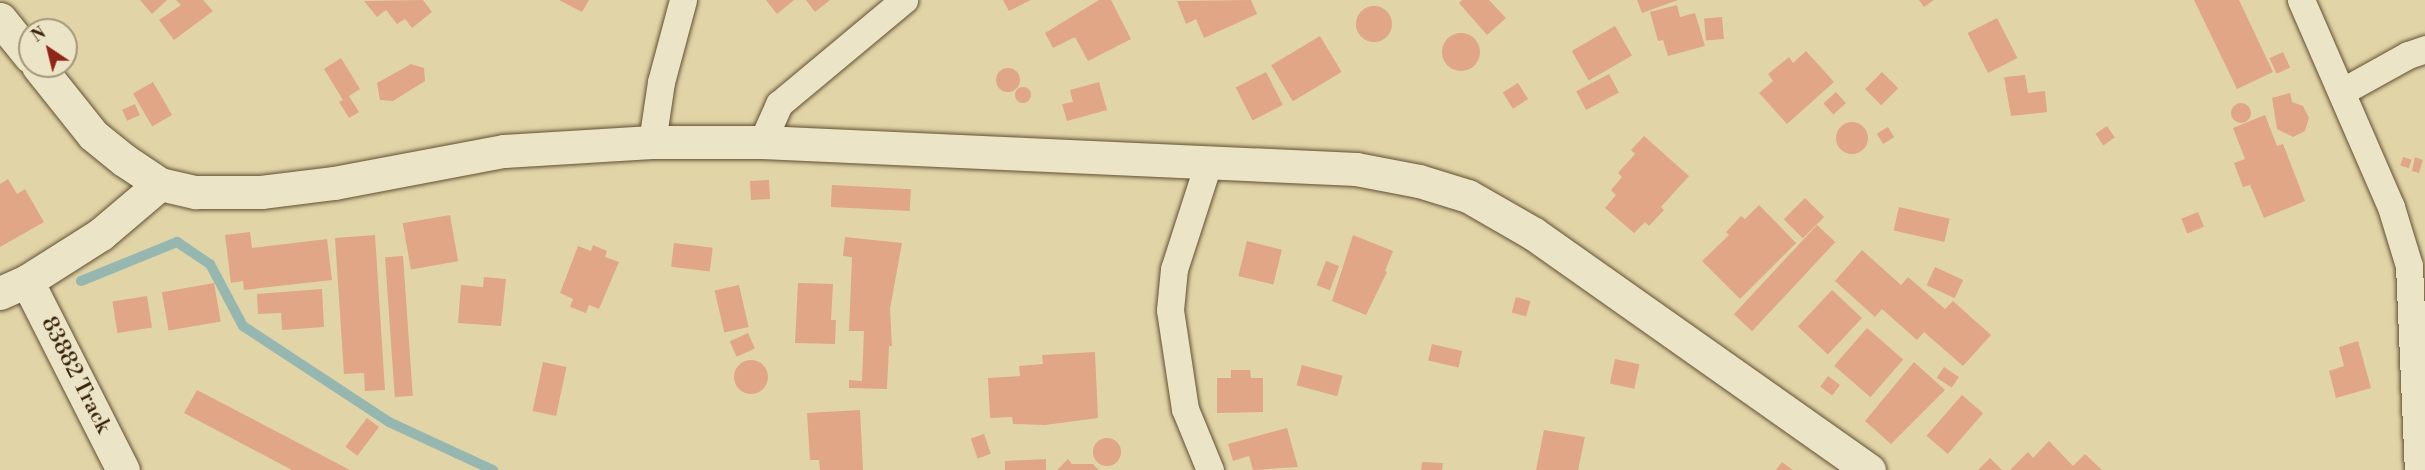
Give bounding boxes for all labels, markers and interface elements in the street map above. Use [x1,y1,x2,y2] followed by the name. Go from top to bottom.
[18,18,78,78] north arrow
[28,23,50,47] text: N
[35,312,117,438] street label: 83882 Track

